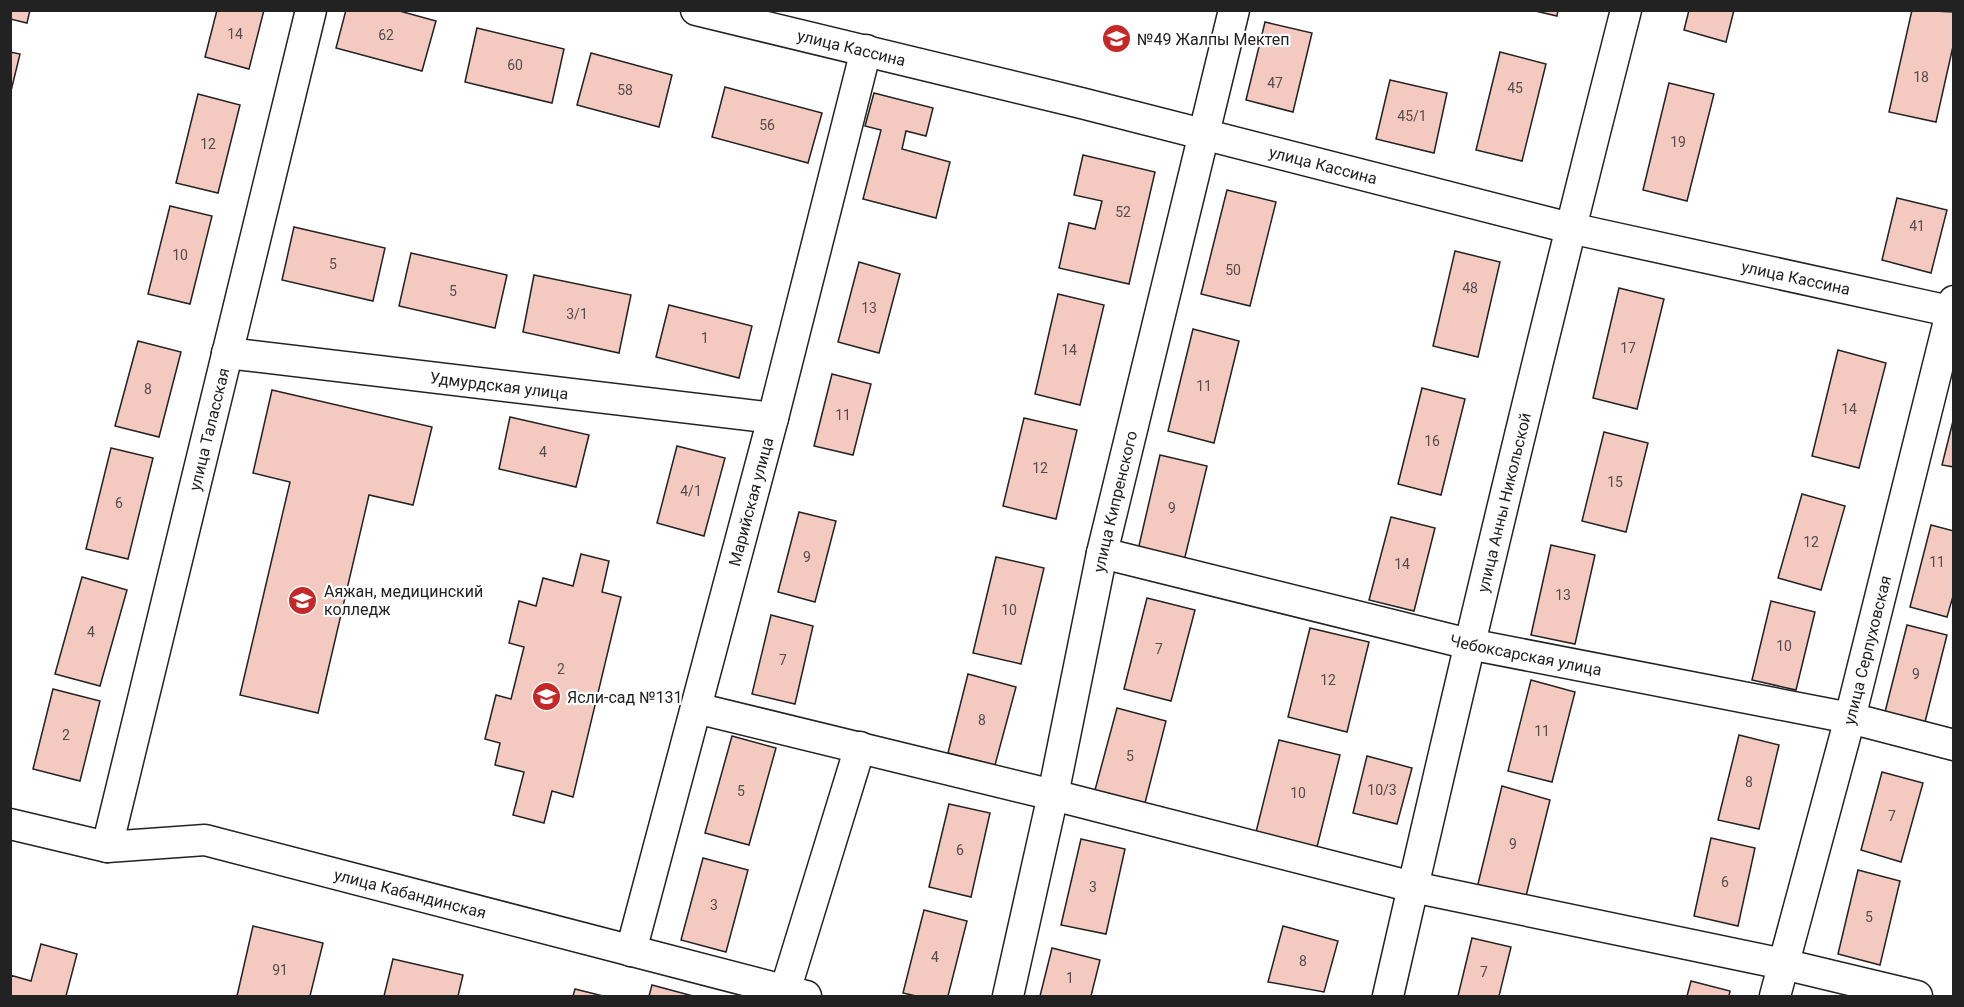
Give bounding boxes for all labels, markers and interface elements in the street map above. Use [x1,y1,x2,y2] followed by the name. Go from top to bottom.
[1100,23,1132,55] school or university icon: №49 Жалпы Мектеп
[227,26,243,42] house number: 14
[795,26,907,70] street label: улица Кассина
[378,27,394,43] house number: 62
[1137,30,1289,49] place label: №49 Жалпы Мектеп
[507,57,523,73] house number: 60
[1913,69,1929,85] house number: 18
[1267,75,1283,91] house number: 47
[1507,80,1523,96] house number: 45
[617,82,633,98] house number: 58
[1397,108,1427,124] house number: 45/1
[759,117,775,133] house number: 56
[1670,134,1686,150] house number: 19
[200,136,216,152] house number: 12
[1267,142,1379,188] street label: улица Кассина
[1115,204,1131,220] house number: 52
[1909,218,1925,234] house number: 41
[172,247,188,263] house number: 10
[329,256,337,272] house number: 5
[1740,257,1852,299] street label: улица Кассина
[1225,262,1241,278] house number: 50
[1462,280,1478,296] house number: 48
[449,283,457,299] house number: 5
[861,300,877,316] house number: 13
[566,306,588,322] house number: 3/1
[701,330,709,346] house number: 1
[1620,340,1636,356] house number: 17
[1061,342,1077,358] house number: 14
[185,366,233,493] street label: улица Таласская
[429,368,569,404] street label: Удмурдская улица
[1196,378,1212,394] house number: 11
[144,381,152,397] house number: 8
[1841,401,1857,417] house number: 14
[835,407,851,423] house number: 11
[1473,411,1535,594] street label: улица Анны Никольской
[1089,429,1141,574] street label: улица Кипренского
[1424,433,1440,449] house number: 16
[725,435,777,568] street label: Марийская улица
[539,444,547,460] house number: 4
[1032,460,1048,476] house number: 12
[1607,474,1623,490] house number: 15
[680,483,702,499] house number: 4/1
[115,495,123,511] house number: 6
[1168,500,1176,516] house number: 9
[1803,534,1819,550] house number: 12
[803,549,811,565] house number: 9
[1929,554,1945,570] house number: 11
[1394,556,1410,572] house number: 14
[1840,574,1895,727] street label: улица Серпуховская
[324,582,483,619] place label: Аяжан, медицинский колледж
[287,584,319,616] school or university icon: Аяжан, медицинский колледж
[1555,587,1571,603] house number: 13
[1001,602,1017,618] house number: 10
[87,624,95,640] house number: 4
[1448,631,1603,680] street label: Чебоксарская улица
[1776,638,1792,654] house number: 10
[1155,641,1163,657] house number: 7
[779,652,787,668] house number: 7
[557,661,565,677] house number: 2
[1912,666,1920,682] house number: 9
[1320,672,1336,688] house number: 12
[530,681,562,713] school or university icon: Ясли-сад №131
[567,688,683,707] place label: Ясли-сад №131
[978,712,986,728] house number: 8
[1534,723,1550,739] house number: 11
[62,727,70,743] house number: 2
[1126,748,1134,764] house number: 5
[1745,774,1753,790] house number: 8
[1367,782,1397,798] house number: 10/3
[737,783,745,799] house number: 5
[1290,785,1306,801] house number: 10
[1888,808,1896,824] house number: 7
[1509,836,1517,852] house number: 9
[956,842,964,858] house number: 6
[332,865,488,923] street label: улица Кабандинская
[1721,874,1729,890] house number: 6
[1089,879,1097,895] house number: 3
[710,897,718,913] house number: 3
[1865,909,1873,925] house number: 5
[931,949,939,965] house number: 4
[1299,953,1307,969] house number: 8
[272,962,288,978] house number: 91
[1480,964,1488,980] house number: 7
[1066,970,1074,986] house number: 1

